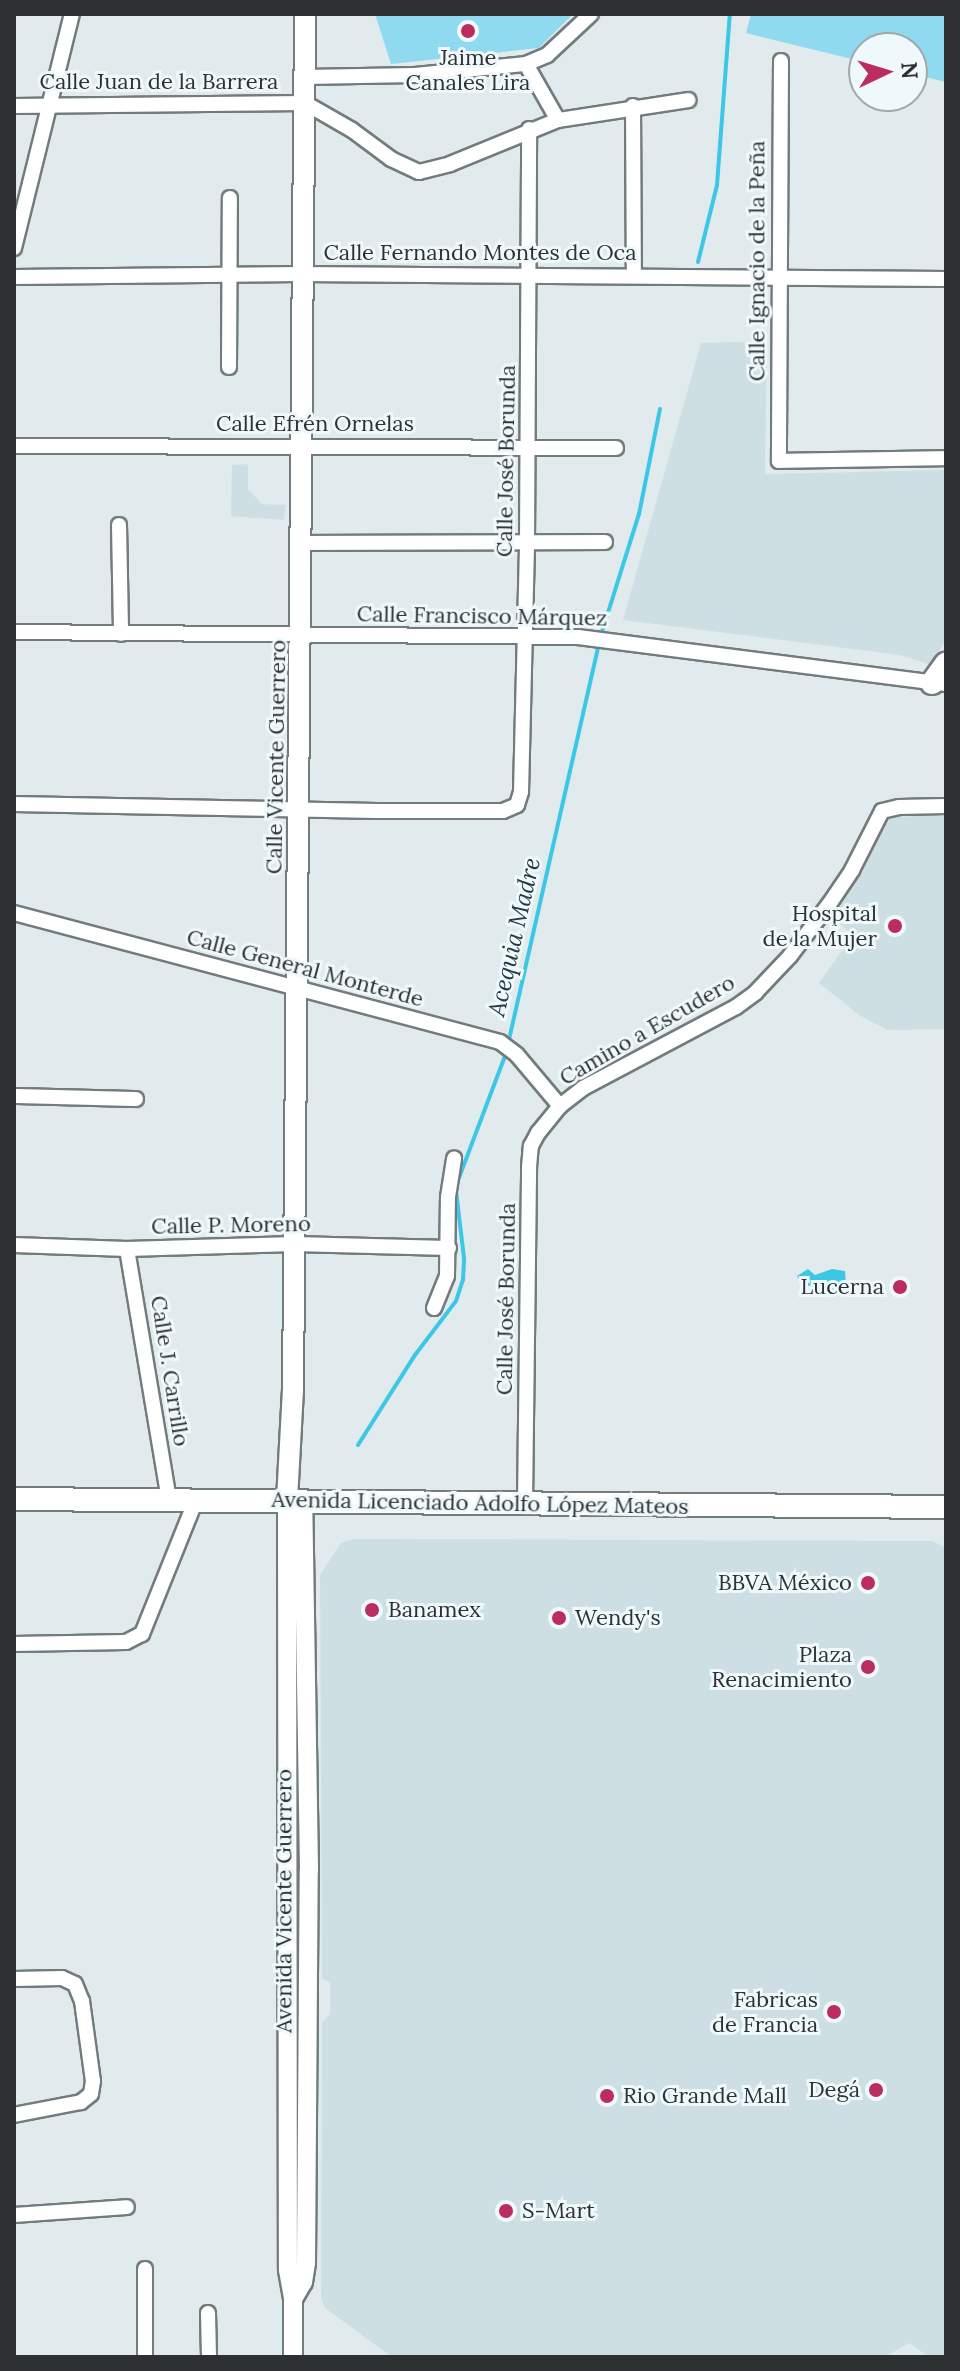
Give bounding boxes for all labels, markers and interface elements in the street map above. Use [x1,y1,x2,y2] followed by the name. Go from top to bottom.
[459,22,477,40] marker: Jaime Canales Lira
[848,32,928,112] north arrow
[406,44,530,96] place label: Jaime Canales Lira
[895,61,925,80] text: N
[40,69,278,95] street label: Calle Juan de la Barrera
[744,141,770,381] street label: Calle Ignacio de la Peña
[323,240,637,266] street label: Calle Fernando Montes de Oca
[491,365,521,557] street label: Calle José Borunda
[216,411,414,437] street label: Calle Efrén Ornelas
[357,601,607,631] street label: Calle Francisco Márquez
[261,640,291,874] street label: Calle Vicente Guerrero
[482,855,546,1019] water label: Acequia Madre
[762,900,877,952] place label: Hospital de la Mujer
[884,915,906,937] marker: Hospital de la Mujer
[184,924,426,1012] street label: Calle General Monterde
[555,969,739,1091] street label: Camino a Escudero
[491,1203,521,1395] street label: Calle José Borunda
[151,1210,311,1240] street label: Calle P. Moreno
[800,1274,884,1300] place label: Lucerna
[891,1278,909,1296] marker: Lucerna
[145,1294,195,1448] street label: Calle J. Carrillo
[271,1486,689,1520] street label: Avenida Licenciado Adolfo López Mateos
[718,1570,852,1596] place label: BBVA México
[859,1574,877,1592] marker: BBVA México
[388,1597,481,1623] place label: Banamex
[363,1601,381,1619] marker: Banamex
[575,1605,661,1631] place label: Wendy's
[550,1609,568,1627] marker: Wendy's
[712,1641,852,1692] place label: Plaza Renacimiento
[859,1658,877,1676] marker: Plaza Renacimiento
[271,1769,297,2033] street label: Avenida Vicente Guerrero
[712,1986,818,2038] place label: Fabricas de Francia
[825,2003,843,2021] marker: Fabricas de Francia
[808,2077,860,2103] place label: Degá
[867,2081,885,2099] marker: Degá
[623,2083,787,2109] place label: Rio Grande Mall
[598,2087,616,2105] marker: Rio Grande Mall
[522,2198,595,2224] place label: S-Mart
[497,2202,515,2220] marker: S-Mart

